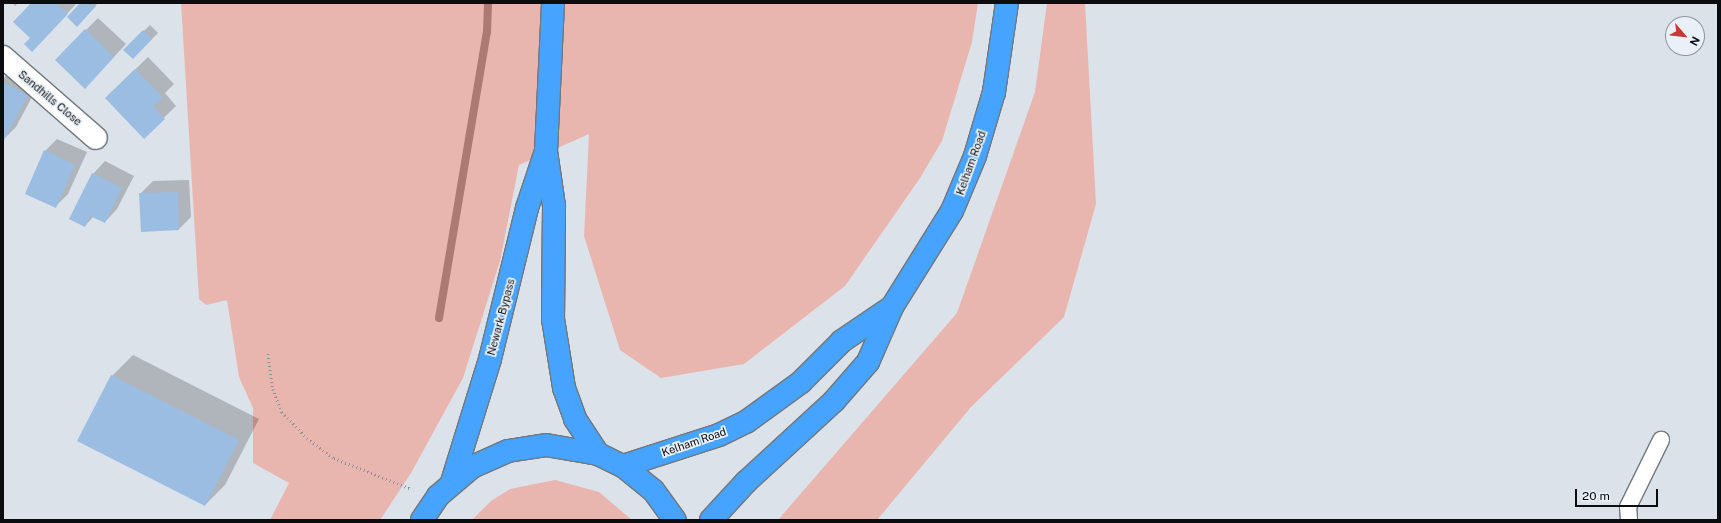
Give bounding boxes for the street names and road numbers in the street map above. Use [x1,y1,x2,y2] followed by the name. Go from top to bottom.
[16,68,84,128] street label: Sandhills Close
[953,129,989,197] street label: Kelham Road
[484,277,518,357] street label: Newark Bypass
[660,425,728,459] street label: Kelham Road

